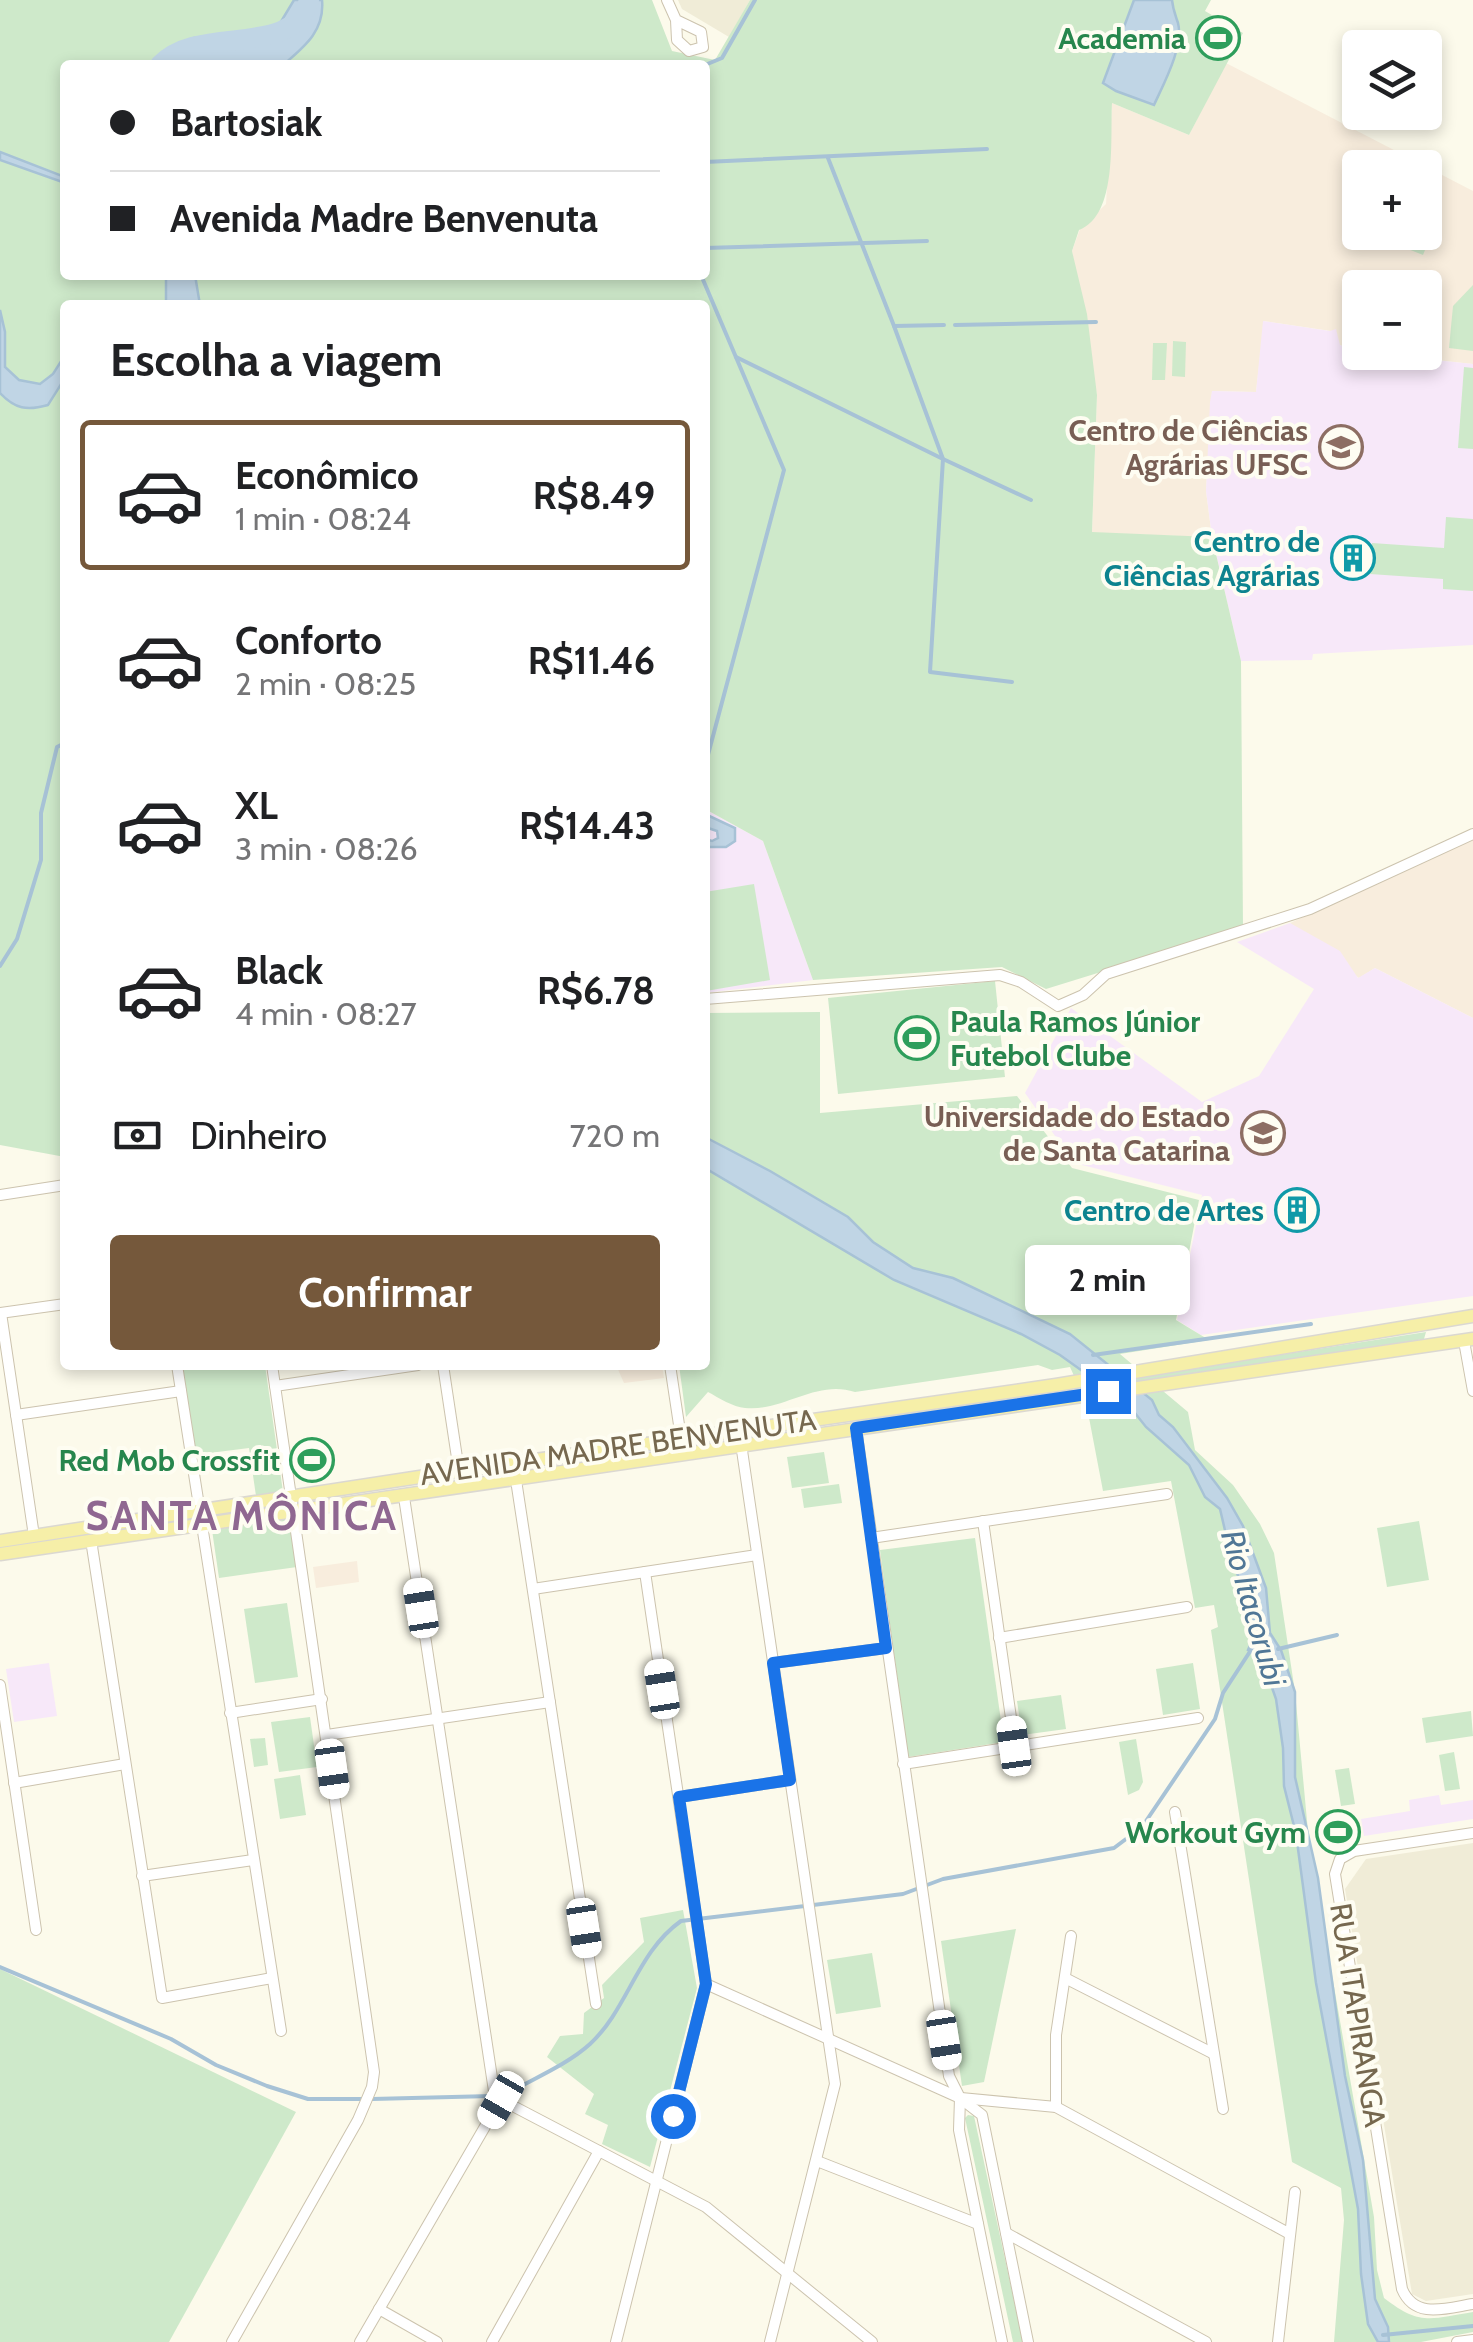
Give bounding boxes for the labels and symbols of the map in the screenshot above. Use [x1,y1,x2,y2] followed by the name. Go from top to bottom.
[1195,15,1241,61] sports icon: Academia
[1058,20,1186,57] place label: Academia
[1068,412,1308,483] place label: Centro de Ciências Agrárias UFSC
[1318,424,1364,470] school or university icon: Centro de Ciências Agrárias UFSC
[1104,523,1320,594] place label: Centro de Ciências Agrárias
[1330,535,1376,581] building icon: Centro de Ciências Agrárias
[950,1003,1200,1074] place label: Paula Ramos Júnior Futebol Clube
[894,1015,940,1061] sports icon: Paula Ramos Júnior Futebol Clube
[924,1098,1230,1169] place label: Universidade do Estado de Santa Catarina
[1240,1110,1286,1156] school or university icon: Universidade do Estado de Santa Catarina
[1274,1187,1320,1233] building icon: Centro de Artes
[1064,1192,1264,1229] place label: Centro de Artes
[1026,1246,1190,1316] callout: 2 min
[1086,1369,1131,1414] route end
[417,1401,819,1493] street label: AVENIDA MADRE BENVENUTA
[289,1437,335,1483] sports icon: Red Mob Crossfit
[58,1442,280,1479] place label: Red Mob Crossfit
[86,1491,398,1540] district label: SANTA MÔNICA
[1213,1525,1295,1692] water label: Rio Itacorubi
[401,1576,441,1640] car
[642,1657,682,1721] car
[995,1714,1033,1778] car
[313,1737,351,1801] car
[1315,1809,1361,1855] sports icon: Workout Gym
[1125,1814,1306,1851] place label: Workout Gym
[564,1896,604,1960] car
[1322,1900,1394,2130] street label: RUA ITAPIRANGA
[924,2008,964,2072] car
[473,2067,529,2133] car
[651,2094,696,2139] route start

